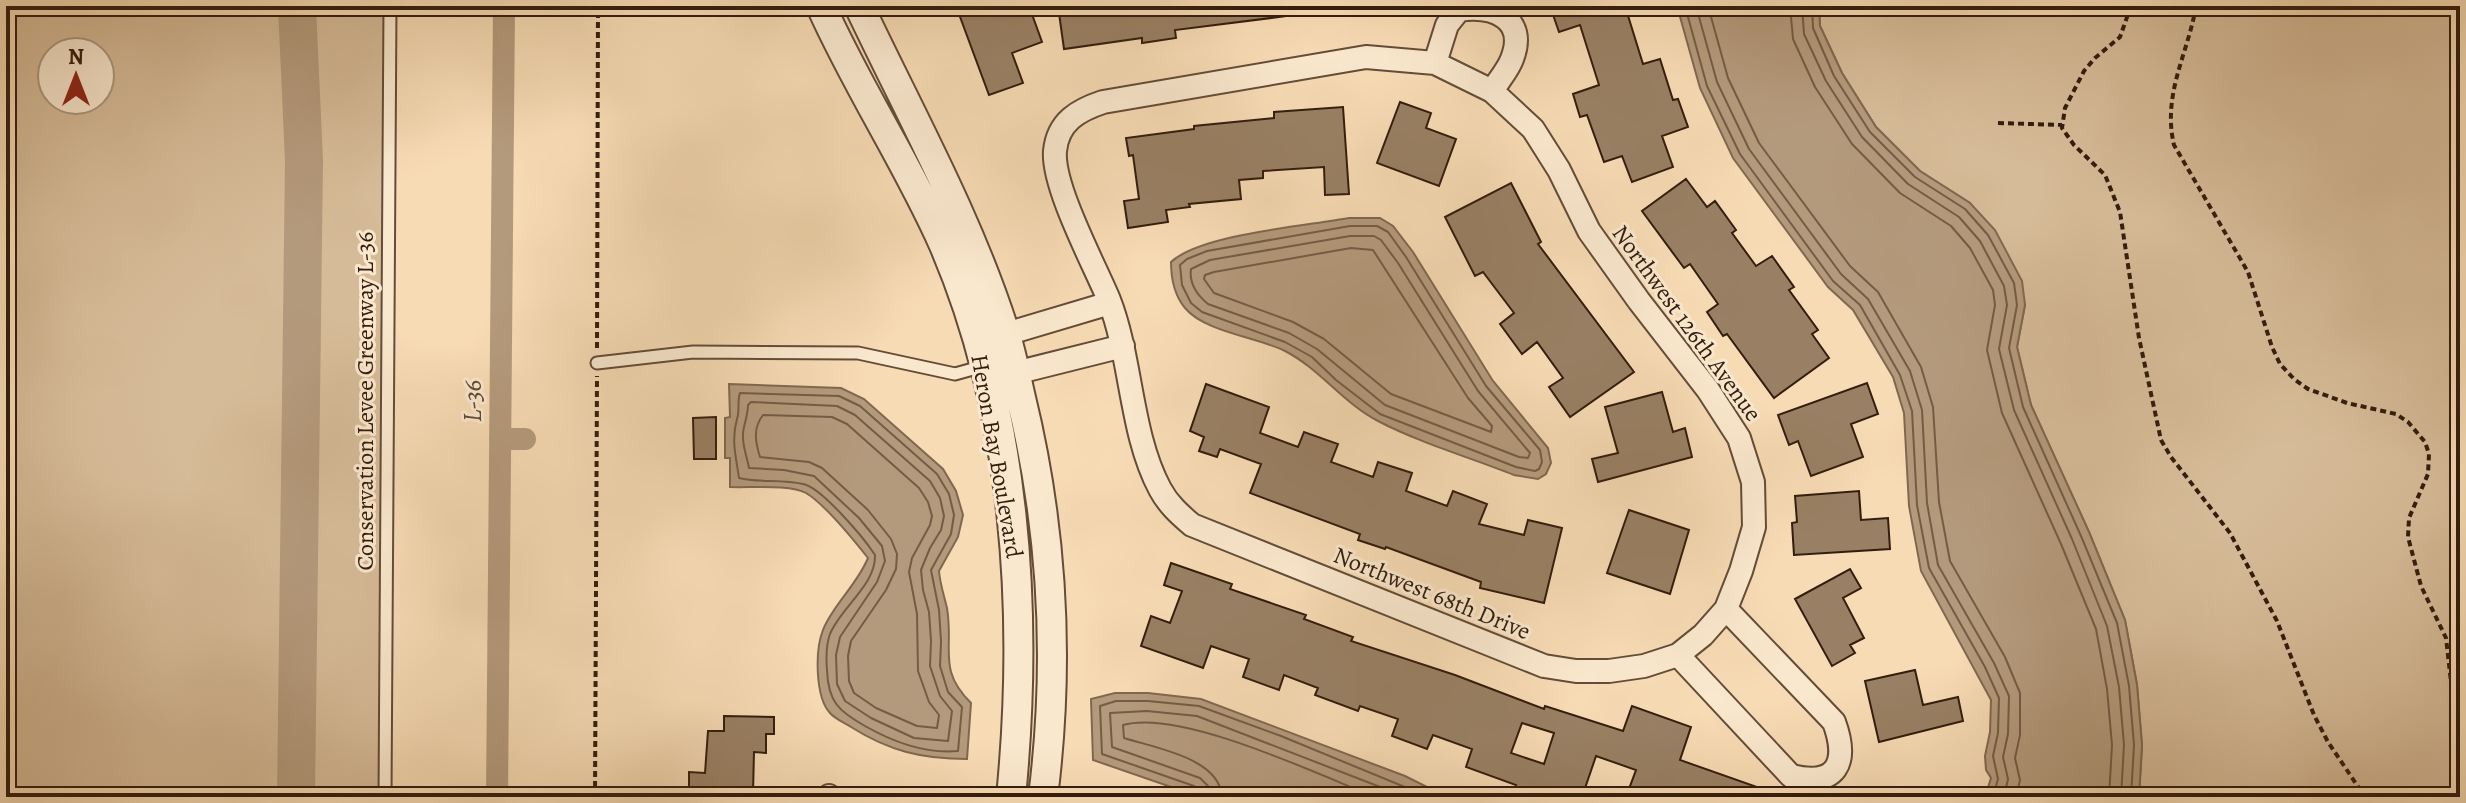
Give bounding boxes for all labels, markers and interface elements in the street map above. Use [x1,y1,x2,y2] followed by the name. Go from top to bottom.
[36,36,116,116] north arrow
[68,42,84,72] text: N
[1605,218,1769,428] street label: Northwest 126th Avenue
[349,232,381,570] street label: Conservation Levee Greenway L-36
[963,351,1031,561] street label: Heron Bay Boulevard
[455,380,490,422] water label: L-36
[1329,539,1535,647] street label: Northwest 68th Drive

